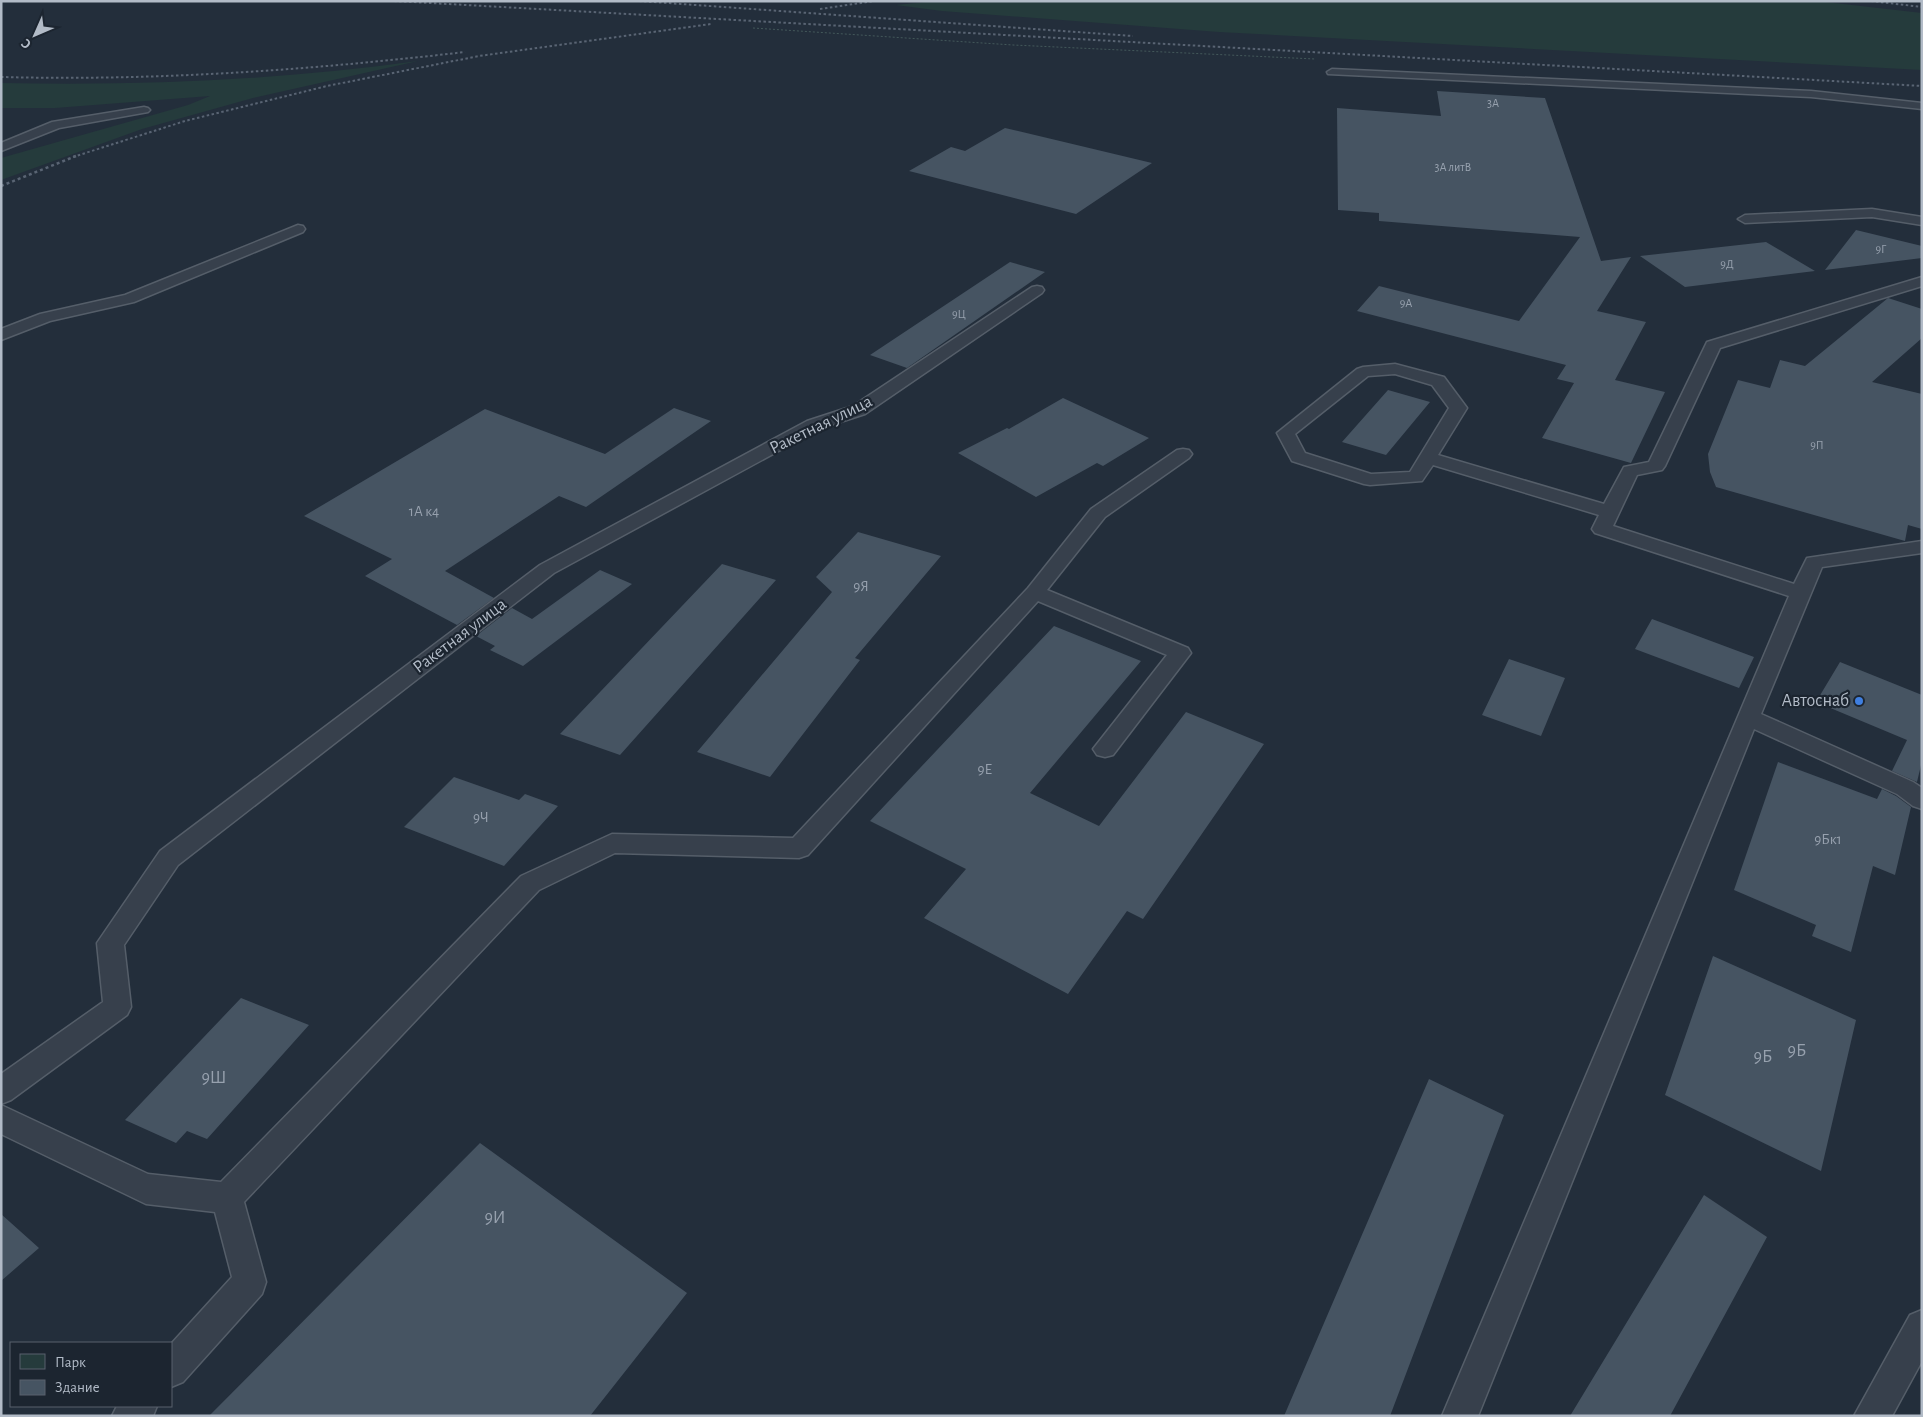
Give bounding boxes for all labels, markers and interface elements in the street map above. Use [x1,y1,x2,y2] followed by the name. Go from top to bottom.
[10,10,60,60] north arrow
[19,36,34,51] text: С
[1487,97,1499,109] house number: 3А
[1435,161,1472,173] house number: 3А литВ
[1875,243,1887,255] house number: 9Г
[1720,258,1734,270] house number: 9Д
[1400,297,1412,309] house number: 9А
[952,308,966,320] house number: 9Ц
[767,392,875,458] street label: Ракетная улица
[1810,439,1824,451] house number: 9П
[409,504,439,519] house number: 1А к4
[853,579,869,594] house number: 9Я
[410,595,510,677] street label: Ракетная улица
[1782,691,1849,710] place label: Автоснаб
[1853,695,1865,707] marker: Автоснаб
[978,762,993,777] house number: 9Е
[473,810,489,825] house number: 9Ч
[1814,832,1842,847] house number: 9Бк1
[1788,1042,1806,1060] house number: 9Б
[1754,1048,1772,1066] house number: 9Б
[201,1069,227,1087] house number: 9Ш
[484,1209,506,1227] house number: 9И
[10,1342,172,1407] legend
[55,1355,86,1370] text: Парк
[55,1380,100,1395] text: Здание

